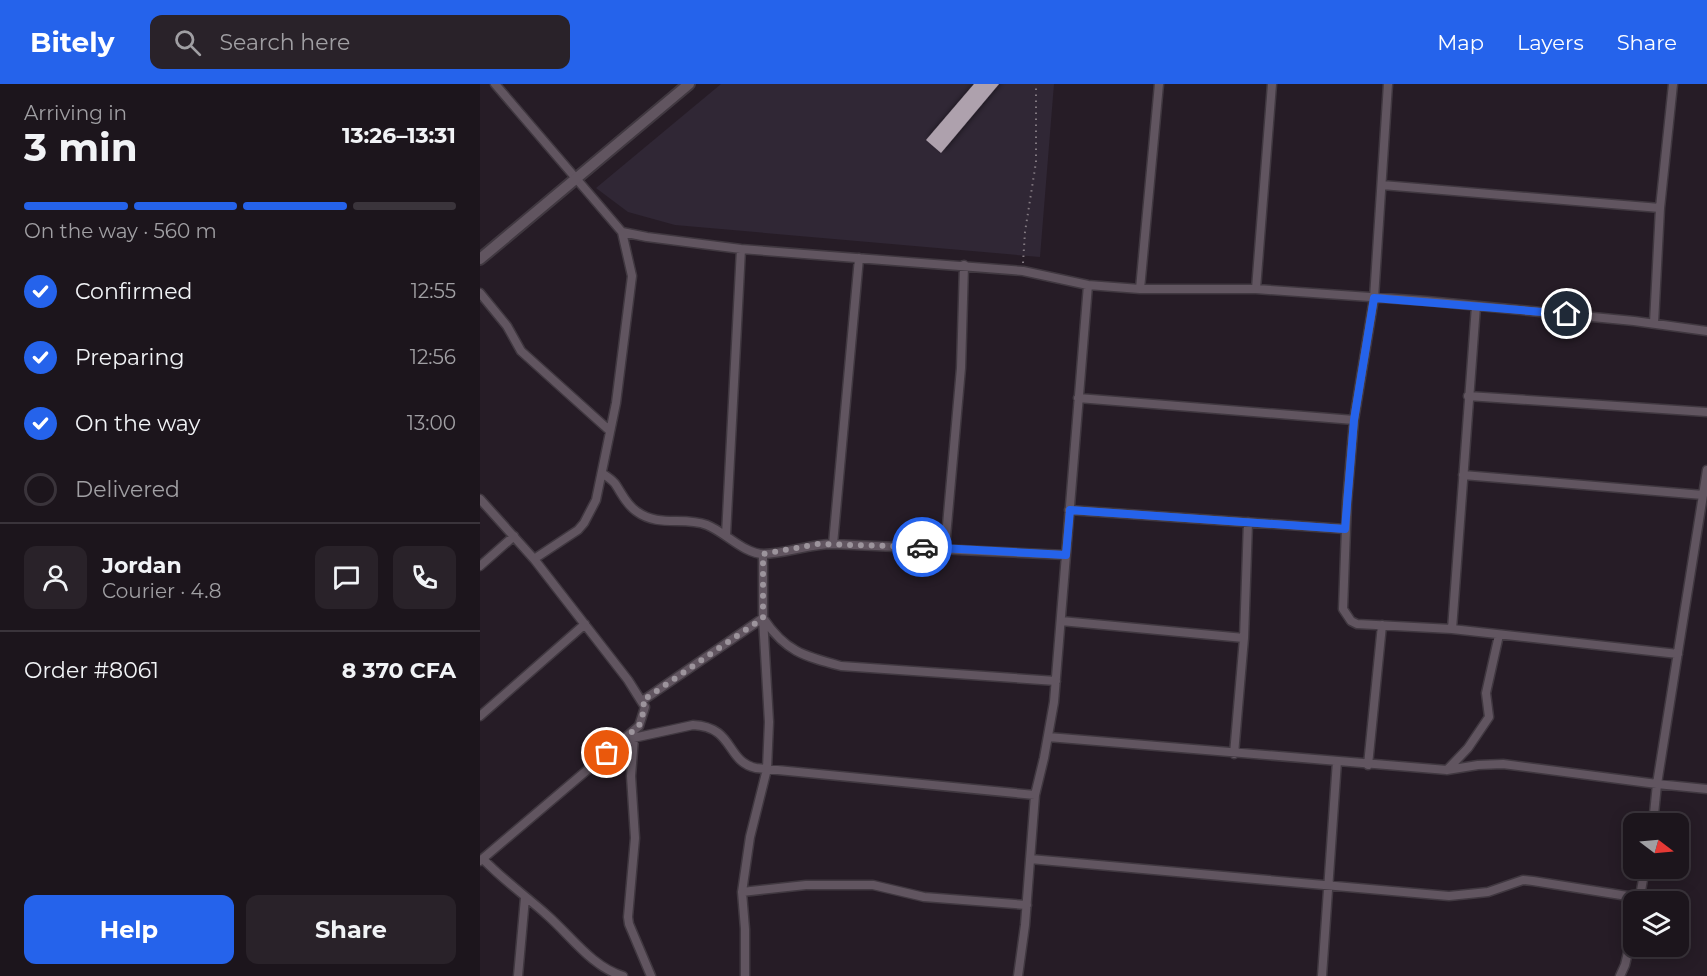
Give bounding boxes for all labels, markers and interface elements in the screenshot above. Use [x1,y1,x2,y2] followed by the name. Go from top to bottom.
[150,15,570,69] search box
[30,25,114,59] text: Bitely
[171,26,204,59] icon: search
[219,29,350,56] text: Search here
[1437,30,1484,55] text: Map
[1517,30,1584,55] text: Layers
[1617,30,1677,55] text: Share
[24,101,127,125] text: Arriving in
[342,122,456,149] text: 13:26–13:31
[24,123,138,171] text: 3 min
[24,219,217,243] text: On the way · 560 m
[24,275,57,308] icon: check
[75,278,192,305] text: Confirmed
[411,279,456,303] text: 12:55
[1541,288,1592,339] pin
[1550,297,1583,330] icon: home
[24,341,57,374] icon: check
[75,344,184,371] text: Preparing
[410,345,456,369] text: 12:56
[24,407,57,440] icon: check
[75,410,200,437] text: On the way
[407,411,456,435] text: 13:00
[75,476,180,503] text: Delivered
[892,517,952,577] courier
[906,531,939,564] icon: car
[24,546,87,609] button: person
[315,546,378,609] button: chat
[393,546,456,609] button: phone
[102,552,182,579] text: Jordan
[102,579,221,603] text: Courier · 4.8
[24,657,159,684] text: Order #8061
[342,657,456,684] text: 8 370 CFA
[581,727,632,778] pin
[590,736,623,769] icon: bag
[1623,813,1689,879] north arrow
[1623,813,1689,957] map controls
[1623,891,1689,957] button: layers
[24,895,234,964] button: Help
[246,895,456,964] button: Share

